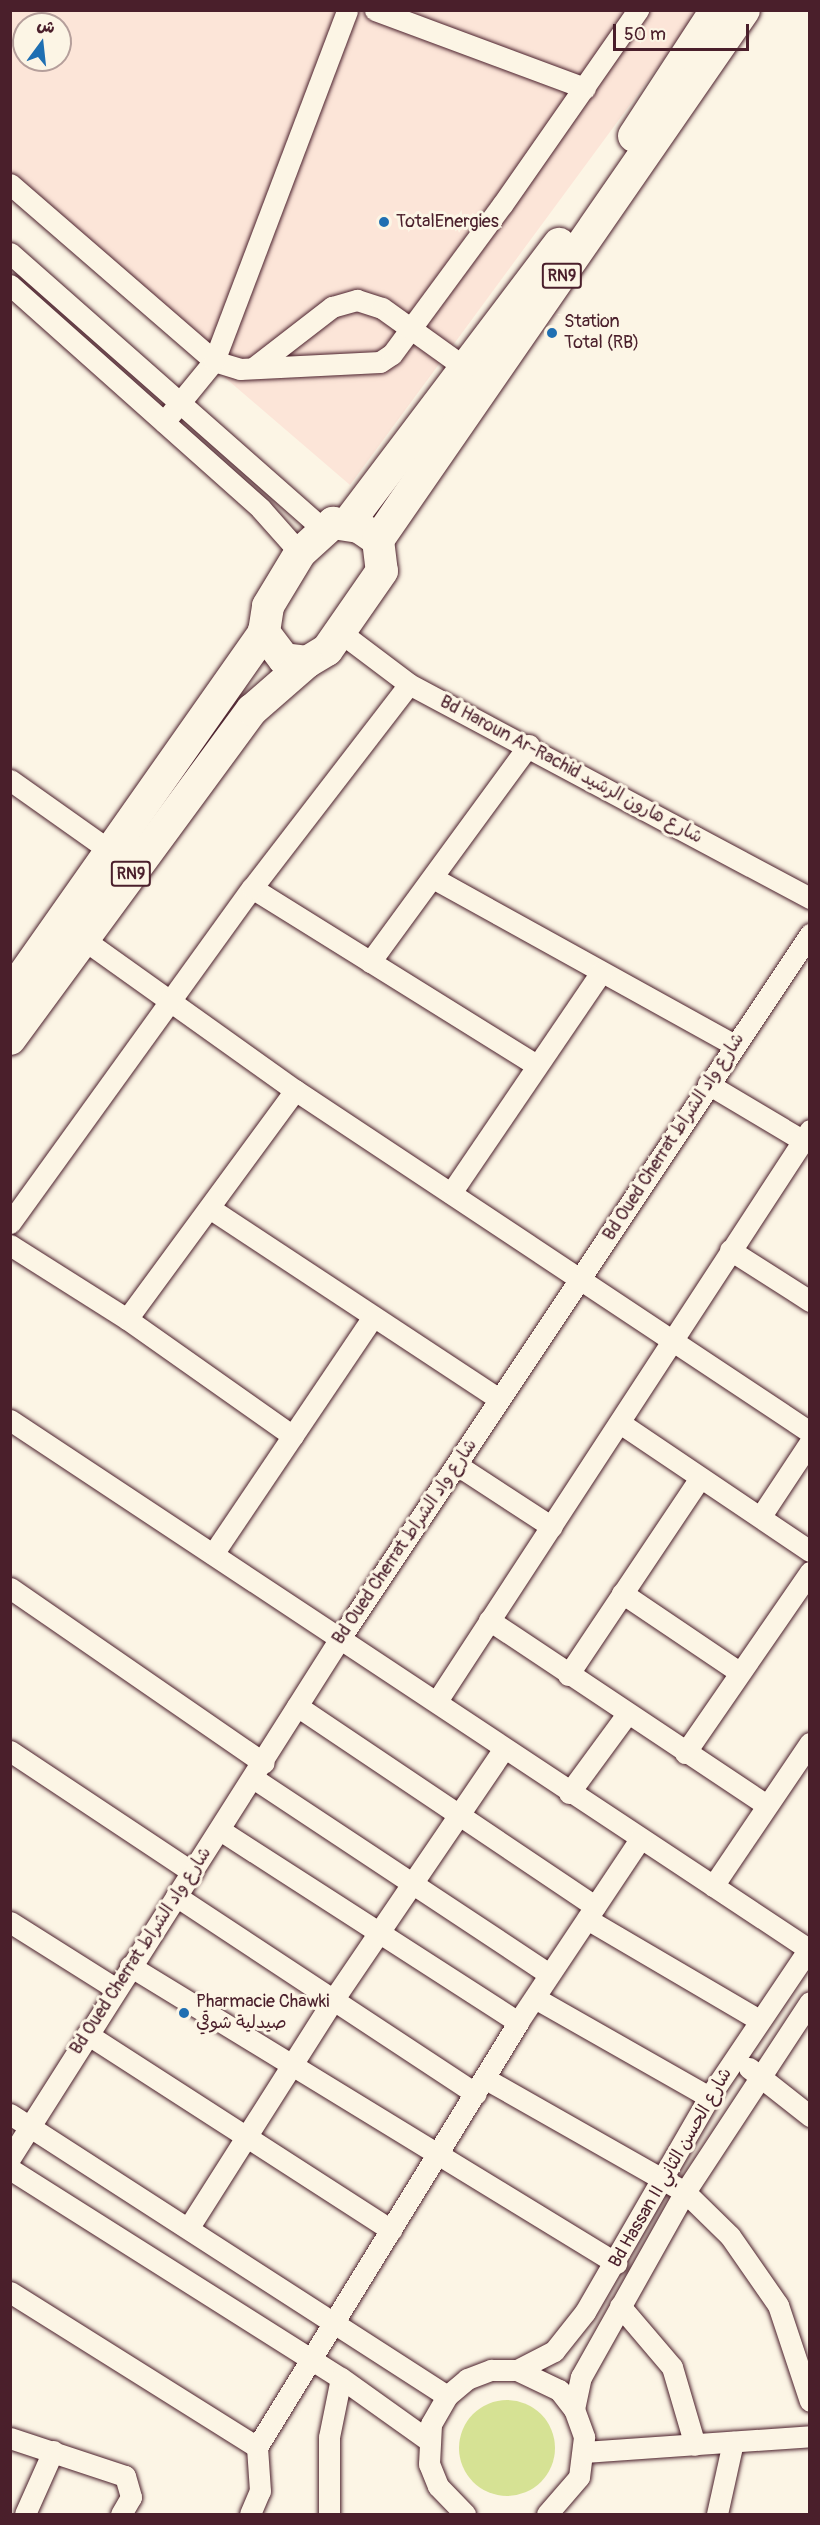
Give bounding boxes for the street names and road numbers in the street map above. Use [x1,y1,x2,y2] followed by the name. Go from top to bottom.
[541,263,583,289] road number: RN9
[436,691,706,849] street label: Bd Haroun Ar-Rachid شارع هارون الرشيد
[110,861,152,887] road number: RN9
[599,1029,749,1245] street label: Bd Oued Cherrat شارع واد الشراط
[328,1435,482,1649] street label: Bd Oued Cherrat شارع واد الشراط
[66,1843,216,2059] street label: Bd Oued Cherrat شارع واد الشراط
[605,2064,737,2272] street label: Bd Hassan II شارع الحسن الثاني

